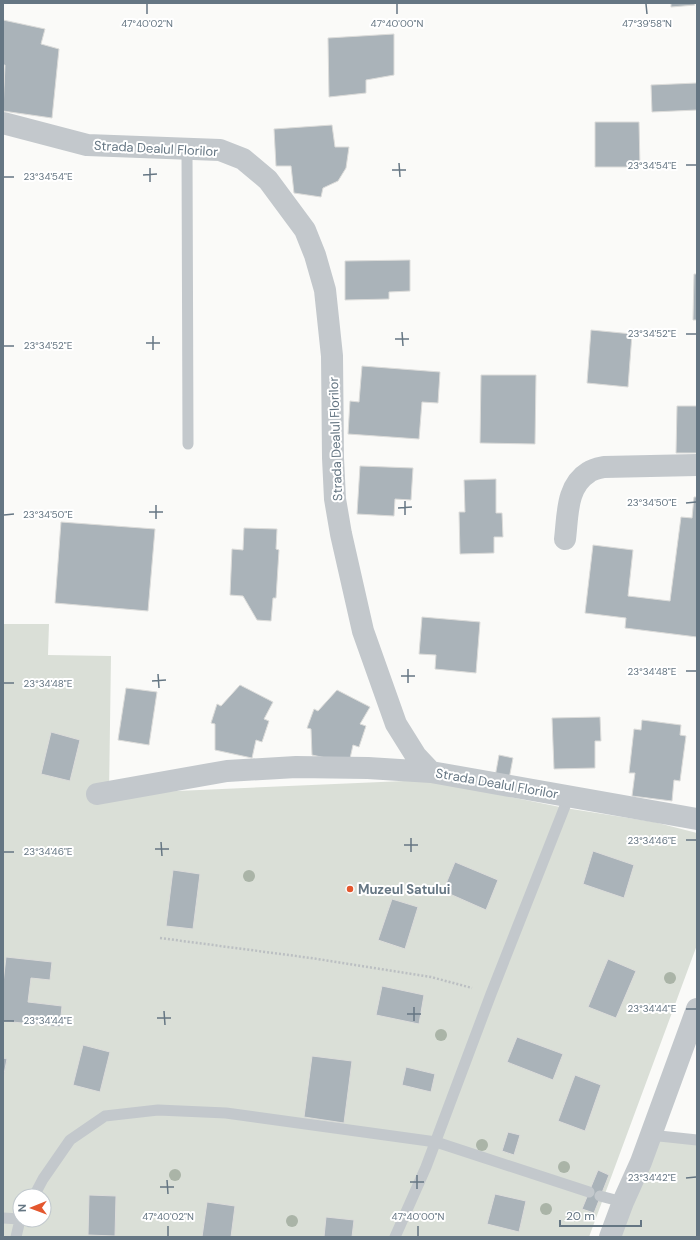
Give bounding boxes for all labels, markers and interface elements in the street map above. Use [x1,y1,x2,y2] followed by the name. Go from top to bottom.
[121,17,173,30] text: 47°40'02"N
[371,17,424,30] text: 47°40'00"N
[622,17,672,30] text: 47°39'58"N
[94,137,219,160] street label: Strada Dealul Florilor
[627,159,677,172] text: 23°34'54"E
[23,170,73,183] text: 23°34'54"E
[628,327,677,340] text: 23°34'52"E
[24,339,73,352] text: 23°34'52"E
[325,376,346,501] street label: Strada Dealul Florilor
[627,496,677,509] text: 23°34'50"E
[23,508,73,521] text: 23°34'50"E
[628,665,677,678] text: 23°34'48"E
[24,677,73,690] text: 23°34'48"E
[434,764,560,803] street label: Strada Dealul Florilor
[627,834,677,847] text: 23°34'46"E
[23,845,73,858] text: 23°34'46"E
[358,881,450,898] place label: Muzeul Satului
[345,884,355,894] marker: Muzeul Satului
[628,1002,677,1015] text: 23°34'44"E
[24,1014,73,1027] text: 23°34'44"E
[628,1171,677,1184] text: 23°34'42"E
[12,1188,52,1228] north arrow
[560,1202,641,1228] scale bar
[15,1204,29,1212] text: N
[566,1208,595,1224] text: 20 m
[142,1210,194,1223] text: 47°40'02"N
[392,1210,445,1223] text: 47°40'00"N

